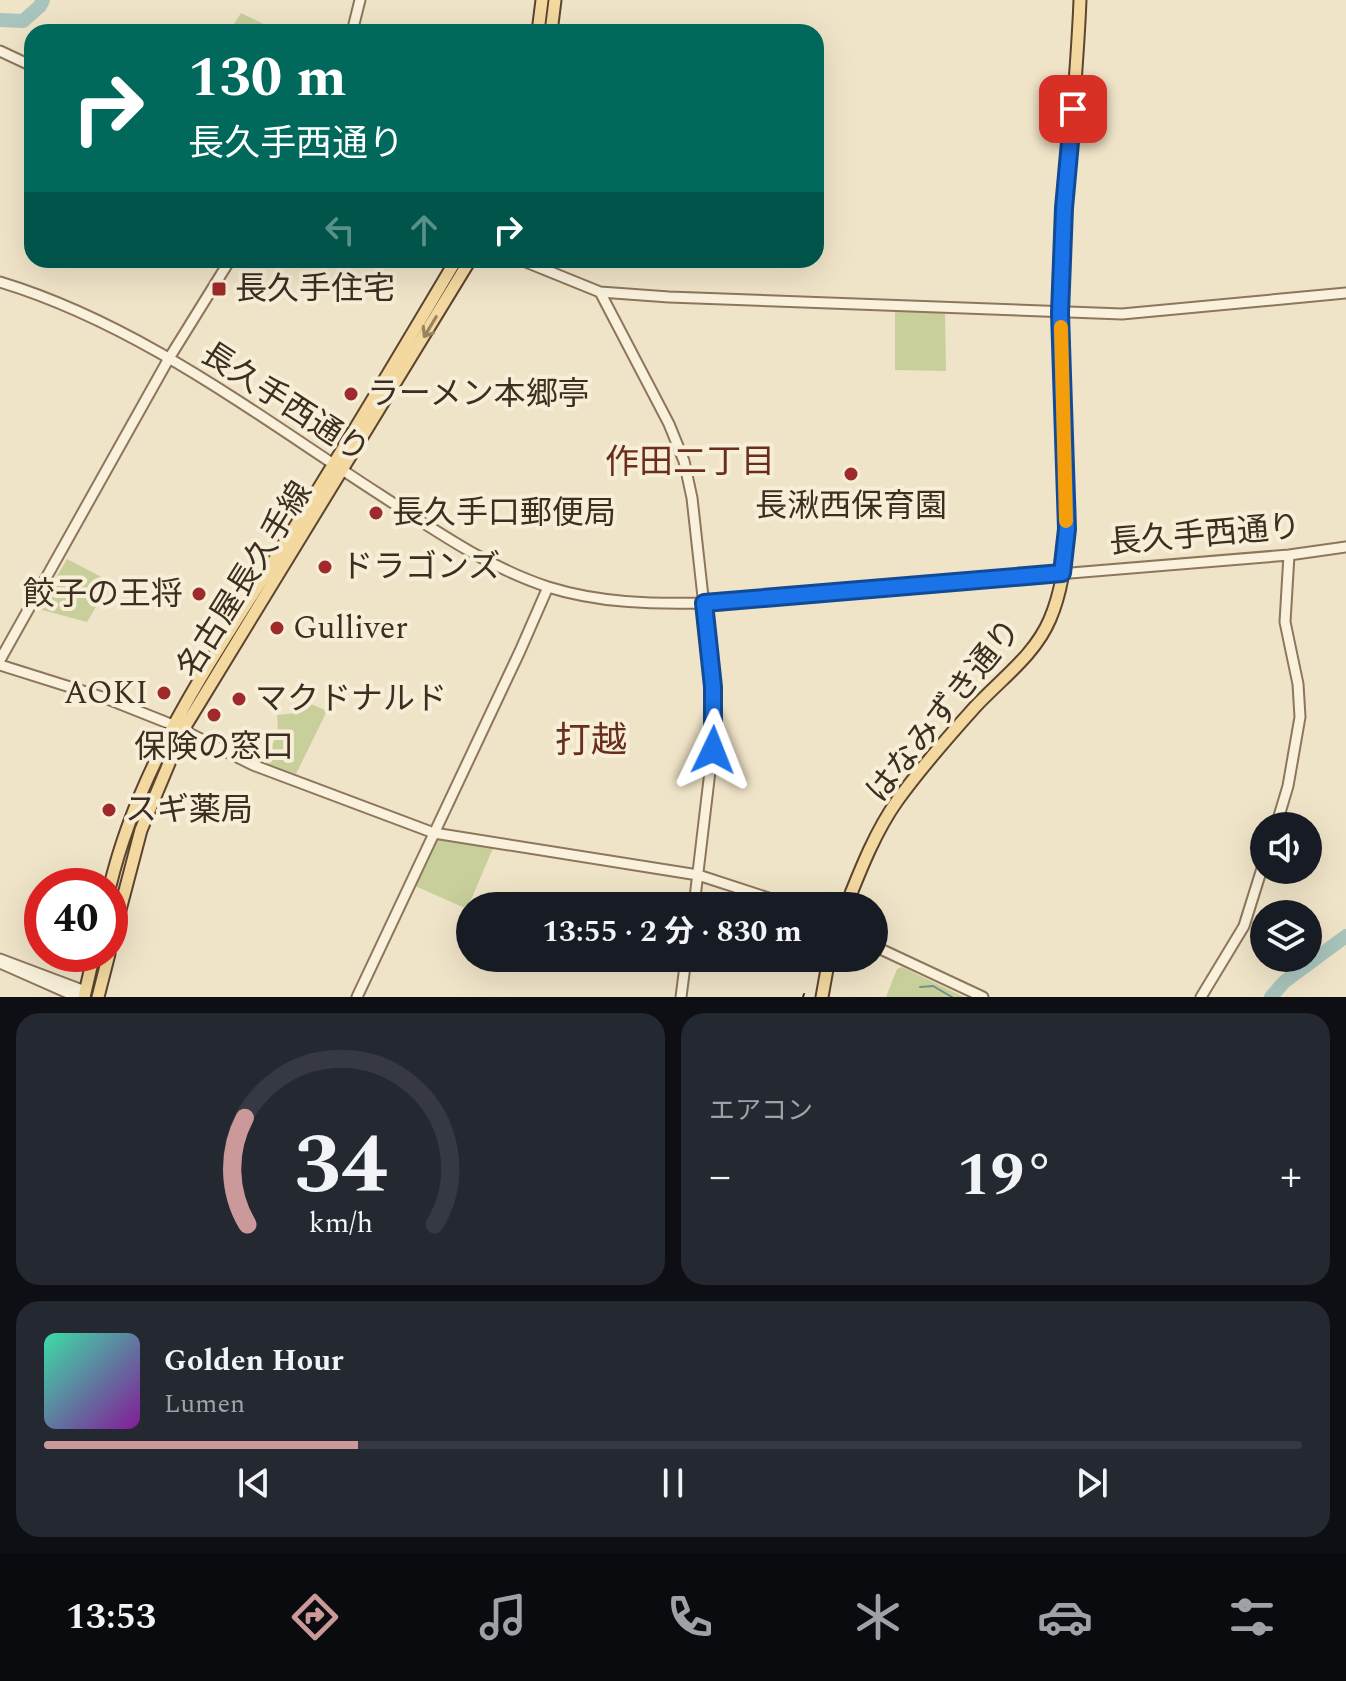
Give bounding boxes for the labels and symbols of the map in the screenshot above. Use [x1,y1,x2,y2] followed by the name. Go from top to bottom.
[1039,75,1107,143] pin
[235,265,395,314] place label: 長久手住宅
[210,280,228,298] marker: 長久手住宅
[422,315,438,338] one-way arrow
[191,330,379,476] street label: 長久手西通り
[367,370,590,419] place label: ラーメン本郷亭
[342,385,360,403] marker: ラーメン本郷亭
[605,437,775,489] district label: 作田二丁目
[842,465,860,483] marker: 長湫西保育園
[165,472,325,688] street label: 名古屋長久手線
[755,482,947,531] place label: 長湫西保育園
[392,489,616,538] place label: 長久手口郵便局
[1107,502,1303,568] street label: 長久手西通り
[367,504,385,522] marker: 長久手口郵便局
[341,543,500,592] place label: ドラゴンズ
[316,558,334,576] marker: ドラゴンズ
[23,570,183,619] place label: 餃子の王将
[190,585,208,603] marker: 餃子の王将
[293,604,408,653] place label: Gulliver
[854,609,1034,813] street label: はなみずき通り
[268,619,286,637] marker: Gulliver
[64,669,148,718] place label: AOKI
[255,675,447,724] place label: マクドナルド
[155,684,173,702] marker: AOKI
[230,690,248,708] marker: マクドナルド
[205,706,223,724] marker: 保険の窓口
[671,708,755,792] position arrow
[555,714,627,769] district label: 打越
[134,723,294,772] place label: 保険の窓口
[125,786,253,835] place label: スギ薬局
[100,801,118,819] marker: スギ薬局
[24,868,128,972] speed limit sign: 40

